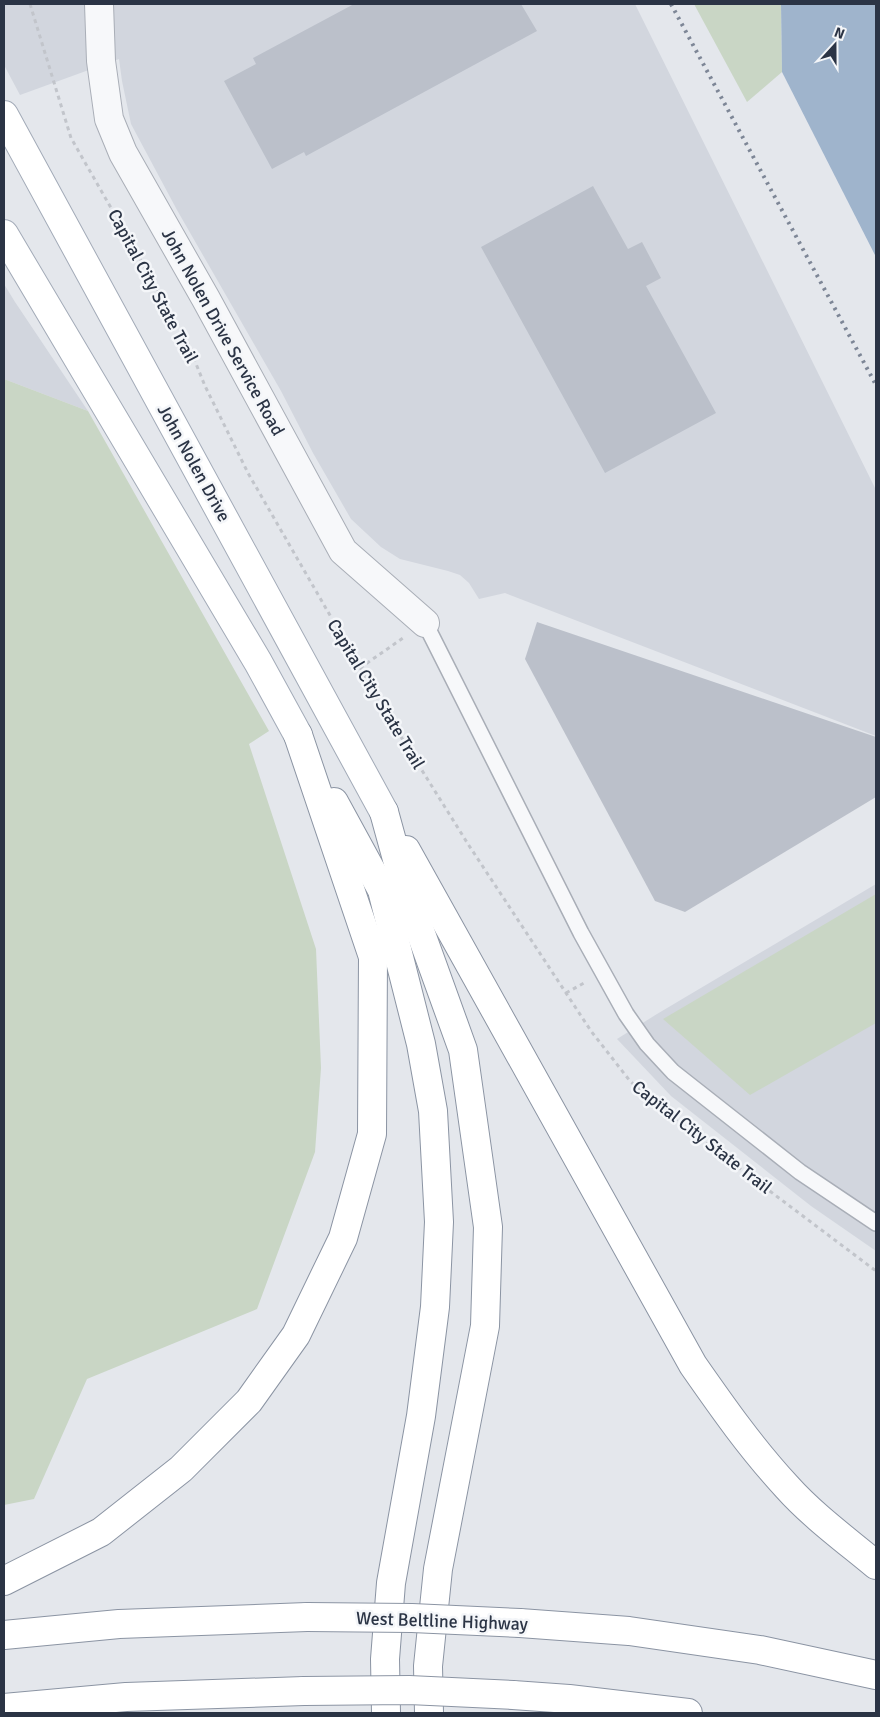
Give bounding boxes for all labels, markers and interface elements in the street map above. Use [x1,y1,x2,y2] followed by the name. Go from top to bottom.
[810,20,860,70] north arrow
[832,24,847,43] text: N
[103,205,203,367] street label: Capital City State Trail
[157,225,289,439] street label: John Nolen Drive Service Road
[153,400,235,526] street label: John Nolen Drive
[322,615,430,773] street label: Capital City State Trail
[628,1076,776,1198] street label: Capital City State Trail
[356,1607,529,1635] street label: West Beltline Highway

